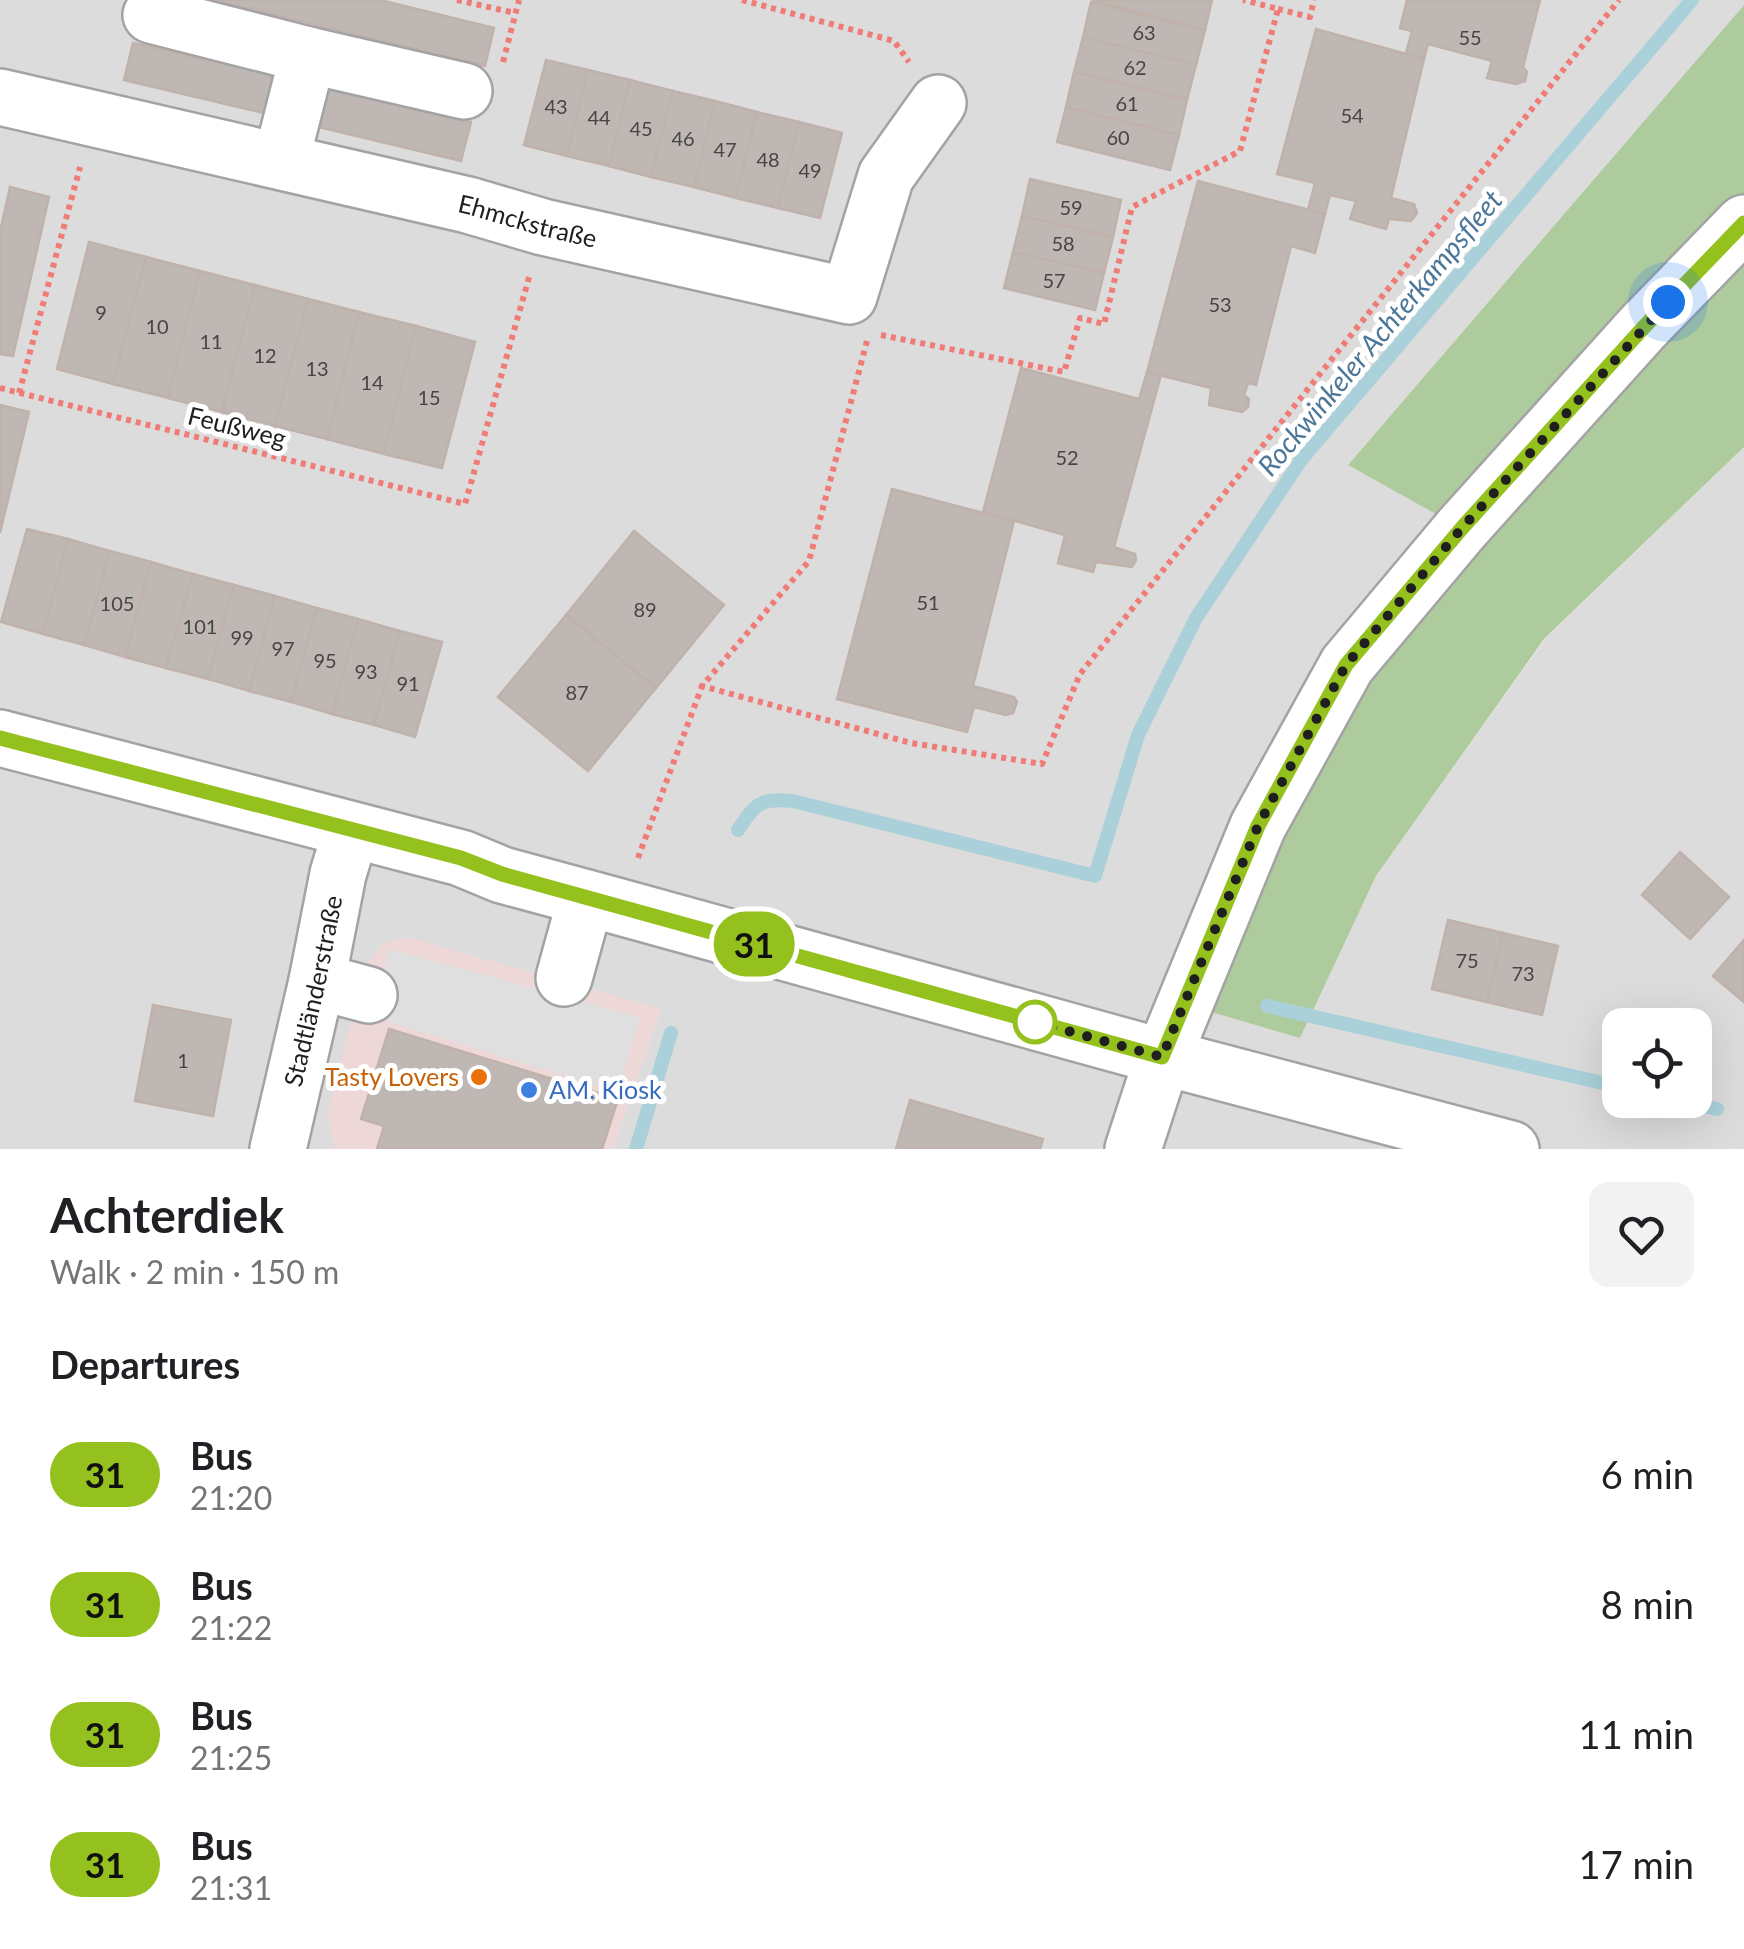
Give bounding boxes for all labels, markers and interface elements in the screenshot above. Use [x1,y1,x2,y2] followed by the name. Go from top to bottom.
[1132,20,1156,44] house number: 63
[1458,25,1482,49] house number: 55
[1123,55,1147,79] house number: 62
[1115,91,1139,115] house number: 61
[544,94,568,118] house number: 43
[1340,103,1364,127] house number: 54
[587,105,611,129] house number: 44
[629,116,653,140] house number: 45
[1106,125,1130,149] house number: 60
[671,126,695,150] house number: 46
[713,137,737,161] house number: 47
[756,147,780,171] house number: 48
[798,158,822,182] house number: 49
[1250,183,1509,482] water label: Rockwinkeler Achterkampsfleet
[456,187,600,253] street label: Ehmckstraße
[1059,195,1083,219] house number: 59
[1051,231,1075,255] house number: 58
[1042,268,1066,292] house number: 57
[1643,277,1693,327] your location
[1208,292,1232,316] house number: 53
[95,300,107,324] house number: 9
[145,314,169,338] house number: 10
[199,329,223,353] house number: 11
[253,343,277,367] house number: 12
[305,356,329,380] house number: 13
[360,370,384,394] house number: 14
[417,385,441,409] house number: 15
[185,399,289,453] street label: Feußweg
[1055,445,1079,469] house number: 52
[916,590,940,614] house number: 51
[100,591,134,615] house number: 105
[633,597,657,621] house number: 89
[183,614,217,638] house number: 101
[230,625,254,649] house number: 99
[271,636,295,660] house number: 97
[313,648,337,672] house number: 95
[354,659,378,683] house number: 93
[396,671,420,695] house number: 91
[565,680,589,704] house number: 87
[277,893,347,1089] street label: Stadtländerstraße
[709,912,799,976] line badge: 31
[734,923,774,965] text: 31
[1455,948,1479,972] house number: 75
[1511,961,1535,985] house number: 73
[1014,1001,1056,1043] unlabelled marker
[1602,1008,1712,1118] map controls
[1602,1008,1712,1118] button: locate
[177,1048,189,1072] house number: 1
[325,1061,459,1091] place label: Tasty Lovers
[468,1066,490,1088] marker: Tasty Lovers
[549,1074,662,1104] place label: AM. Kiosk
[518,1079,540,1101] marker: AM. Kiosk
[1589,1182,1694,1287] button: heart
[50,1186,284,1243] text: Achterdiek
[50,1252,339,1291] text: Walk · 2 min · 150 m
[50,1341,240,1387] text: Departures
[190,1432,253,1478] text: Bus
[1601,1451,1694,1497] text: 6 min
[85,1453,125,1495] text: 31
[190,1478,272,1517] text: 21:20
[190,1562,253,1608] text: Bus
[1601,1581,1694,1627] text: 8 min
[85,1583,125,1625] text: 31
[190,1608,272,1647] text: 21:22
[190,1692,253,1738] text: Bus
[1579,1711,1694,1757] text: 11 min
[85,1713,125,1755] text: 31
[190,1738,272,1777] text: 21:25
[190,1822,253,1868] text: Bus
[1579,1841,1694,1887] text: 17 min
[85,1843,125,1885] text: 31
[190,1868,272,1907] text: 21:31

